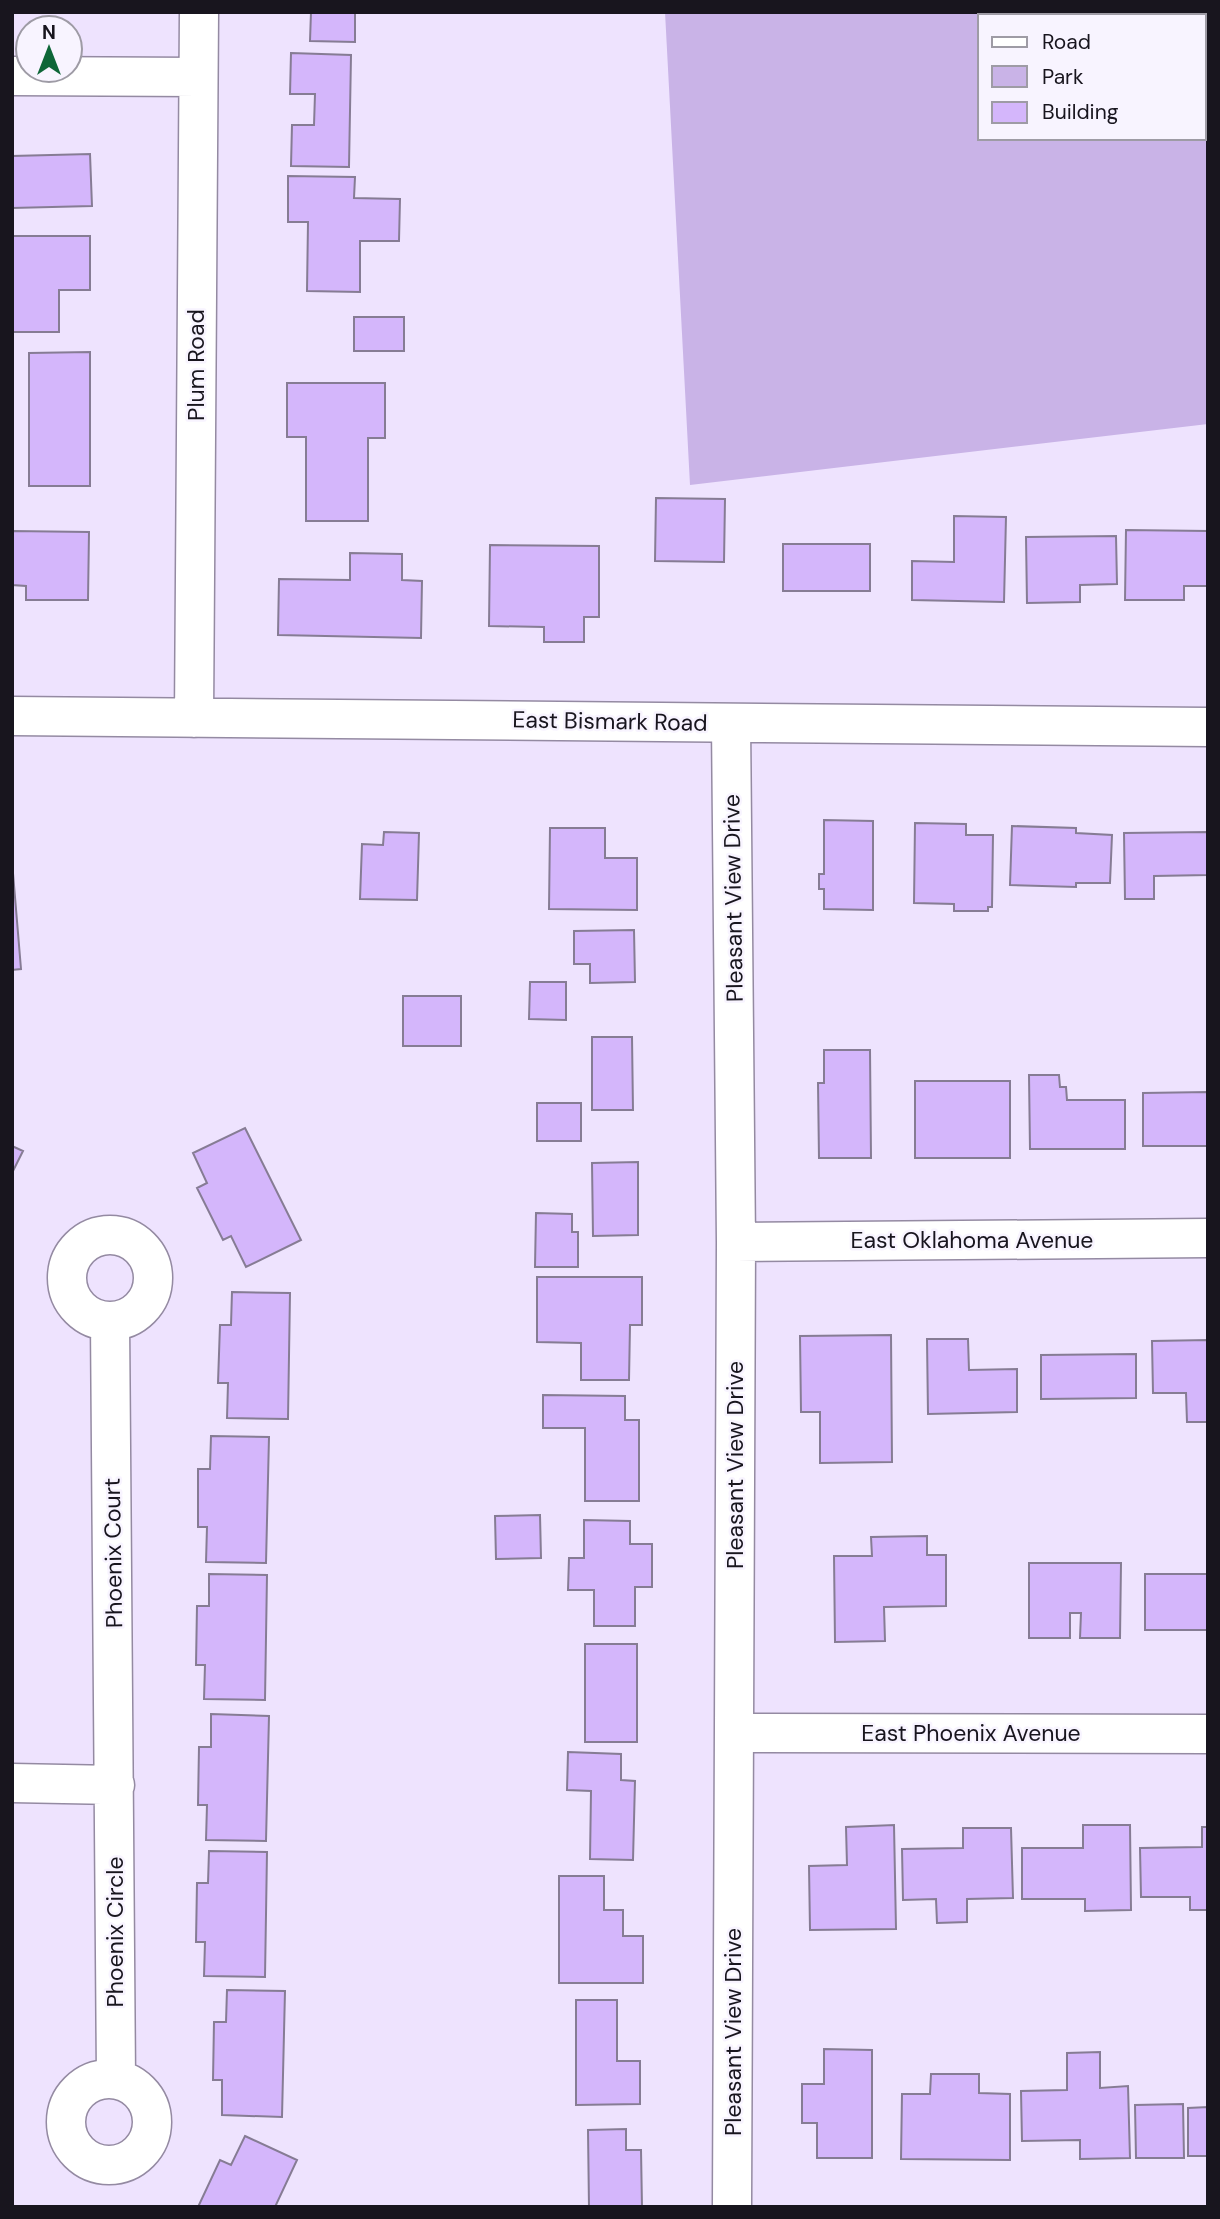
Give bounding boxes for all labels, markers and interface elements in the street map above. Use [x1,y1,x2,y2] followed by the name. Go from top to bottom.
[14,14,84,84] north arrow
[978,14,1206,140] legend
[42,20,56,45] text: N
[1042,28,1091,56] text: Road
[1042,63,1084,91] text: Park
[1042,98,1119,126] text: Building
[181,309,211,421] street label: Plum Road
[512,704,708,738] street label: East Bismark Road
[716,794,750,1002] street label: Pleasant View Drive
[851,1225,1093,1255] street label: East Oklahoma Avenue
[720,1361,750,1569] street label: Pleasant View Drive
[97,1478,129,1628] street label: Phoenix Court
[861,1718,1081,1748] street label: East Phoenix Avenue
[100,1857,130,2007] street label: Phoenix Circle
[718,1928,748,2136] street label: Pleasant View Drive

